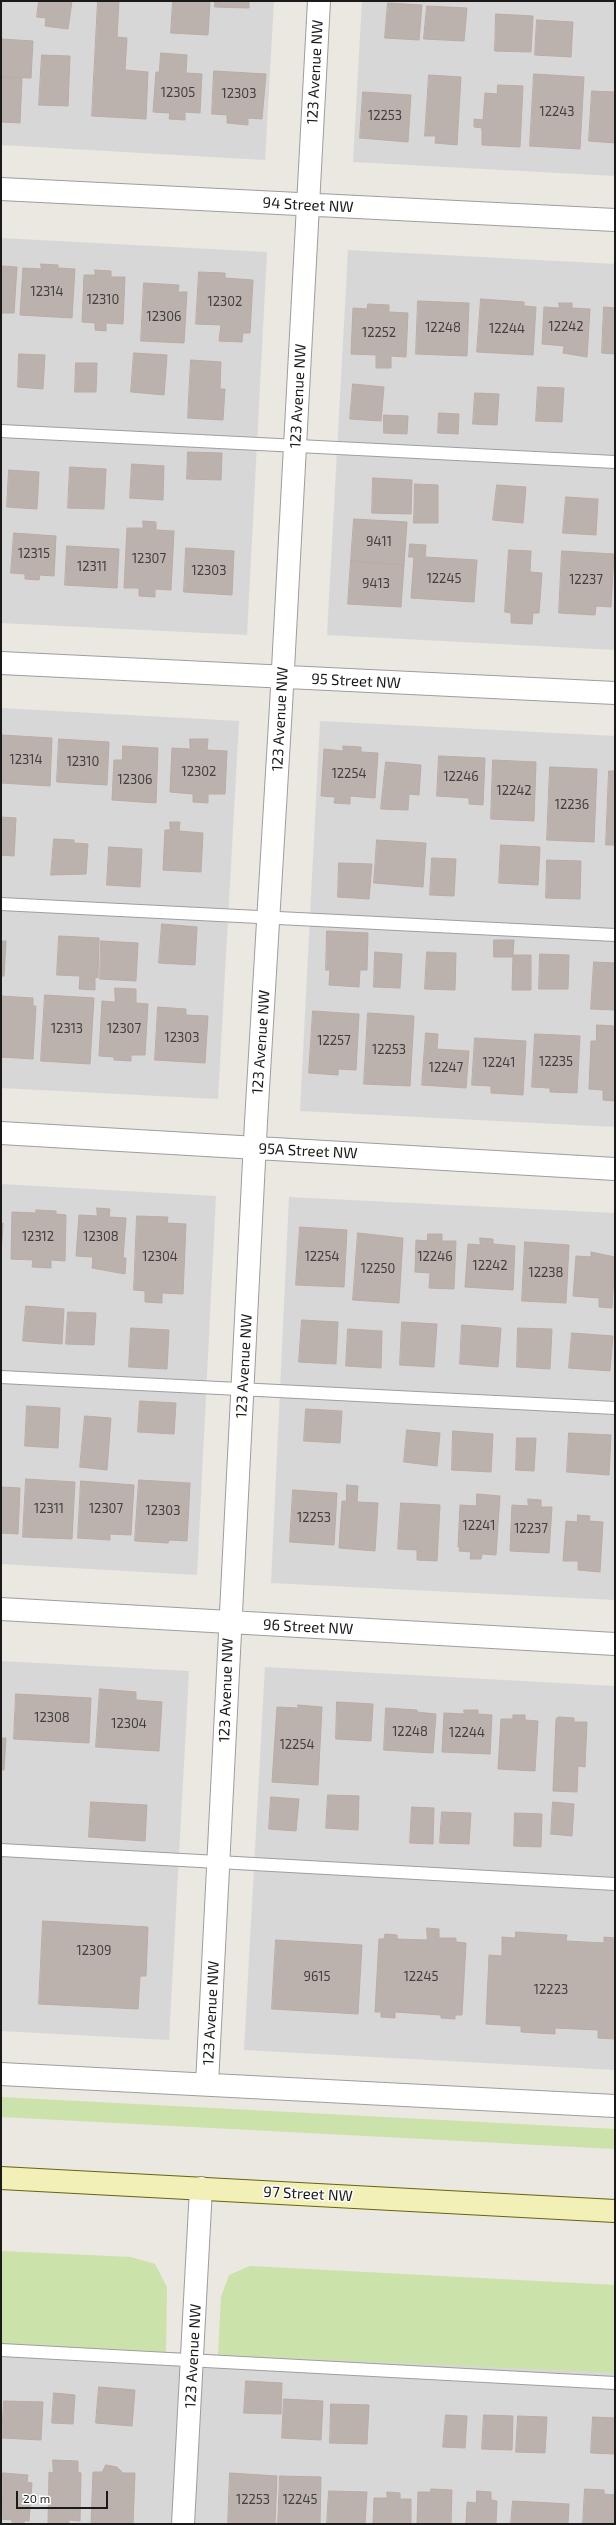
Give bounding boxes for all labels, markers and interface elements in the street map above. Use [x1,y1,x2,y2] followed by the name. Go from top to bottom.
[303,19,327,125] street label: 123 Avenue NW
[161,85,195,101] house number: 12305
[222,86,256,102] house number: 12303
[539,104,575,120] house number: 12243
[368,108,402,124] house number: 12253
[262,194,354,216] street label: 94 Street NW
[31,284,63,300] house number: 12314
[87,292,119,308] house number: 12310
[208,294,242,310] house number: 12302
[147,309,181,325] house number: 12306
[548,319,584,335] house number: 12242
[425,320,461,336] house number: 12248
[489,321,525,337] house number: 12244
[362,325,396,341] house number: 12252
[286,343,310,449] street label: 123 Avenue NW
[366,534,392,550] house number: 9411
[18,546,50,562] house number: 12315
[132,551,166,567] house number: 12307
[77,559,107,575] house number: 12311
[192,563,226,579] house number: 12303
[427,571,461,587] house number: 12245
[569,572,603,588] house number: 12237
[362,576,390,592] house number: 9413
[268,666,292,772] street label: 123 Avenue NW
[311,670,401,692] street label: 95 Street NW
[10,752,42,768] house number: 12314
[67,754,99,770] house number: 12310
[182,764,216,780] house number: 12302
[332,766,366,782] house number: 12254
[443,769,479,785] house number: 12246
[118,772,152,788] house number: 12306
[496,783,532,799] house number: 12242
[555,797,589,813] house number: 12236
[248,989,274,1095] street label: 123 Avenue NW
[51,1021,83,1037] house number: 12313
[107,1021,141,1037] house number: 12307
[165,1030,199,1046] house number: 12303
[317,1033,351,1049] house number: 12257
[372,1042,406,1058] house number: 12253
[539,1054,573,1070] house number: 12235
[483,1055,515,1071] house number: 12241
[429,1060,463,1076] house number: 12247
[258,1139,358,1163] street label: 95A Street NW
[22,1229,54,1245] house number: 12312
[83,1229,119,1245] house number: 12308
[142,1249,178,1265] house number: 12304
[305,1249,339,1265] house number: 12254
[417,1249,453,1265] house number: 12246
[472,1258,508,1274] house number: 12242
[361,1261,395,1277] house number: 12250
[529,1265,563,1281] house number: 12238
[232,1313,256,1419] street label: 123 Avenue NW
[34,1501,64,1517] house number: 12311
[89,1501,123,1517] house number: 12307
[146,1503,180,1519] house number: 12303
[297,1510,331,1526] house number: 12253
[463,1518,495,1534] house number: 12241
[514,1521,548,1537] house number: 12237
[262,1616,354,1638] street label: 96 Street NW
[215,1637,237,1743] street label: 123 Avenue NW
[34,1710,70,1726] house number: 12308
[111,1716,147,1732] house number: 12304
[392,1724,428,1740] house number: 12248
[449,1725,485,1741] house number: 12244
[280,1737,314,1753] house number: 12254
[77,1943,111,1959] house number: 12309
[199,1960,223,2066] street label: 123 Avenue NW
[303,1969,331,1985] house number: 9615
[404,1969,438,1985] house number: 12245
[534,1982,568,1998] house number: 12223
[263,2183,353,2205] street label: 97 Street NW
[181,2303,205,2409] street label: 123 Avenue NW
[18,2483,110,2509] scale bar
[23,2491,50,2505] text: 20 m
[236,2492,270,2508] house number: 12253
[283,2492,317,2508] house number: 12245

